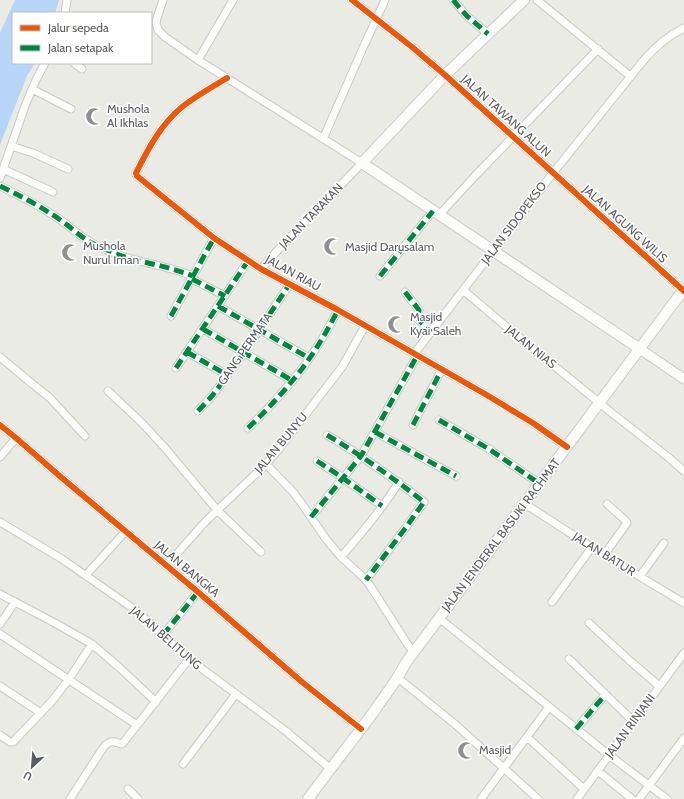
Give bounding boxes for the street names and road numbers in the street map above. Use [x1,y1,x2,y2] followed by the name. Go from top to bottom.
[458,71,554,160] street label: JALAN TAWANG ALUN
[477,178,550,268] street label: JALAN SIDOPEKSO
[275,180,346,252] street label: JALAN TARAKAN
[579,181,671,266] street label: JALAN AGUNG WILIS
[262,251,324,294] street label: JALAN RIAU
[214,309,275,388] street label: GANG PERMATA
[502,321,560,372] street label: JALAN NIAS
[250,409,310,477] street label: JALAN BUNYU
[437,455,563,615] street label: JALAN JENDERAL BASUKI RACHMAT
[569,528,639,579] street label: JALAN BATUR
[151,536,223,601] street label: JALAN BANGKA
[127,602,205,673] street label: JALAN BELITUNG
[601,691,658,762] street label: JALAN RINJANI

